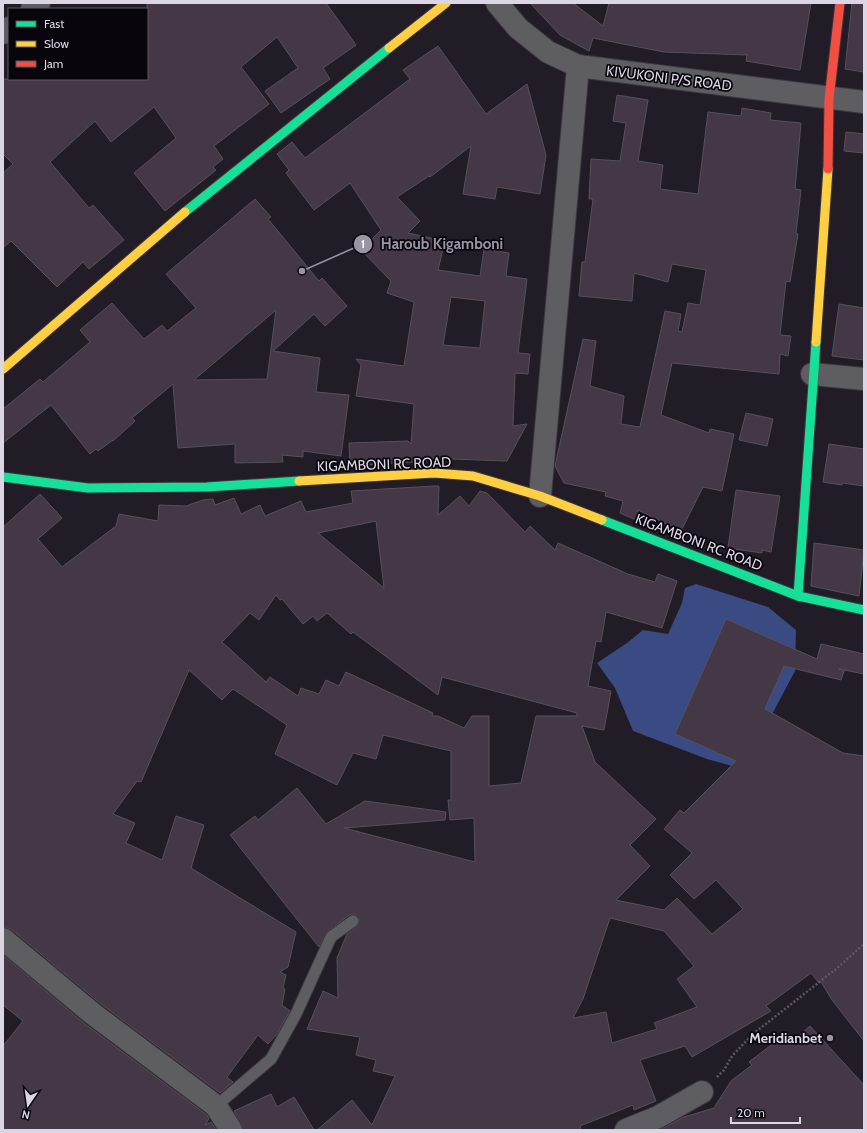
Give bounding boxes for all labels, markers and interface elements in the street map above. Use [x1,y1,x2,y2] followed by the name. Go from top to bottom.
[8,8,148,80] legend
[44,16,64,31] text: Fast
[44,36,69,51] text: Slow
[43,56,63,71] text: Jam
[605,61,733,95] street label: KIVUKONI P/S ROAD
[353,230,511,257] callout: Haroub Kigamboni
[381,235,503,253] text: Haroub Kigamboni
[361,236,365,251] text: 1
[316,453,452,475] street label: KIGAMBONI RC ROAD
[633,509,765,575] street label: KIGAMBONI RC ROAD
[749,1029,822,1047] place label: Meridianbet
[825,1033,835,1043] marker: Meridianbet
[8,1085,48,1125] north arrow
[731,1099,800,1125] scale bar
[737,1105,765,1120] text: 20 m
[20,1107,31,1122] text: N

